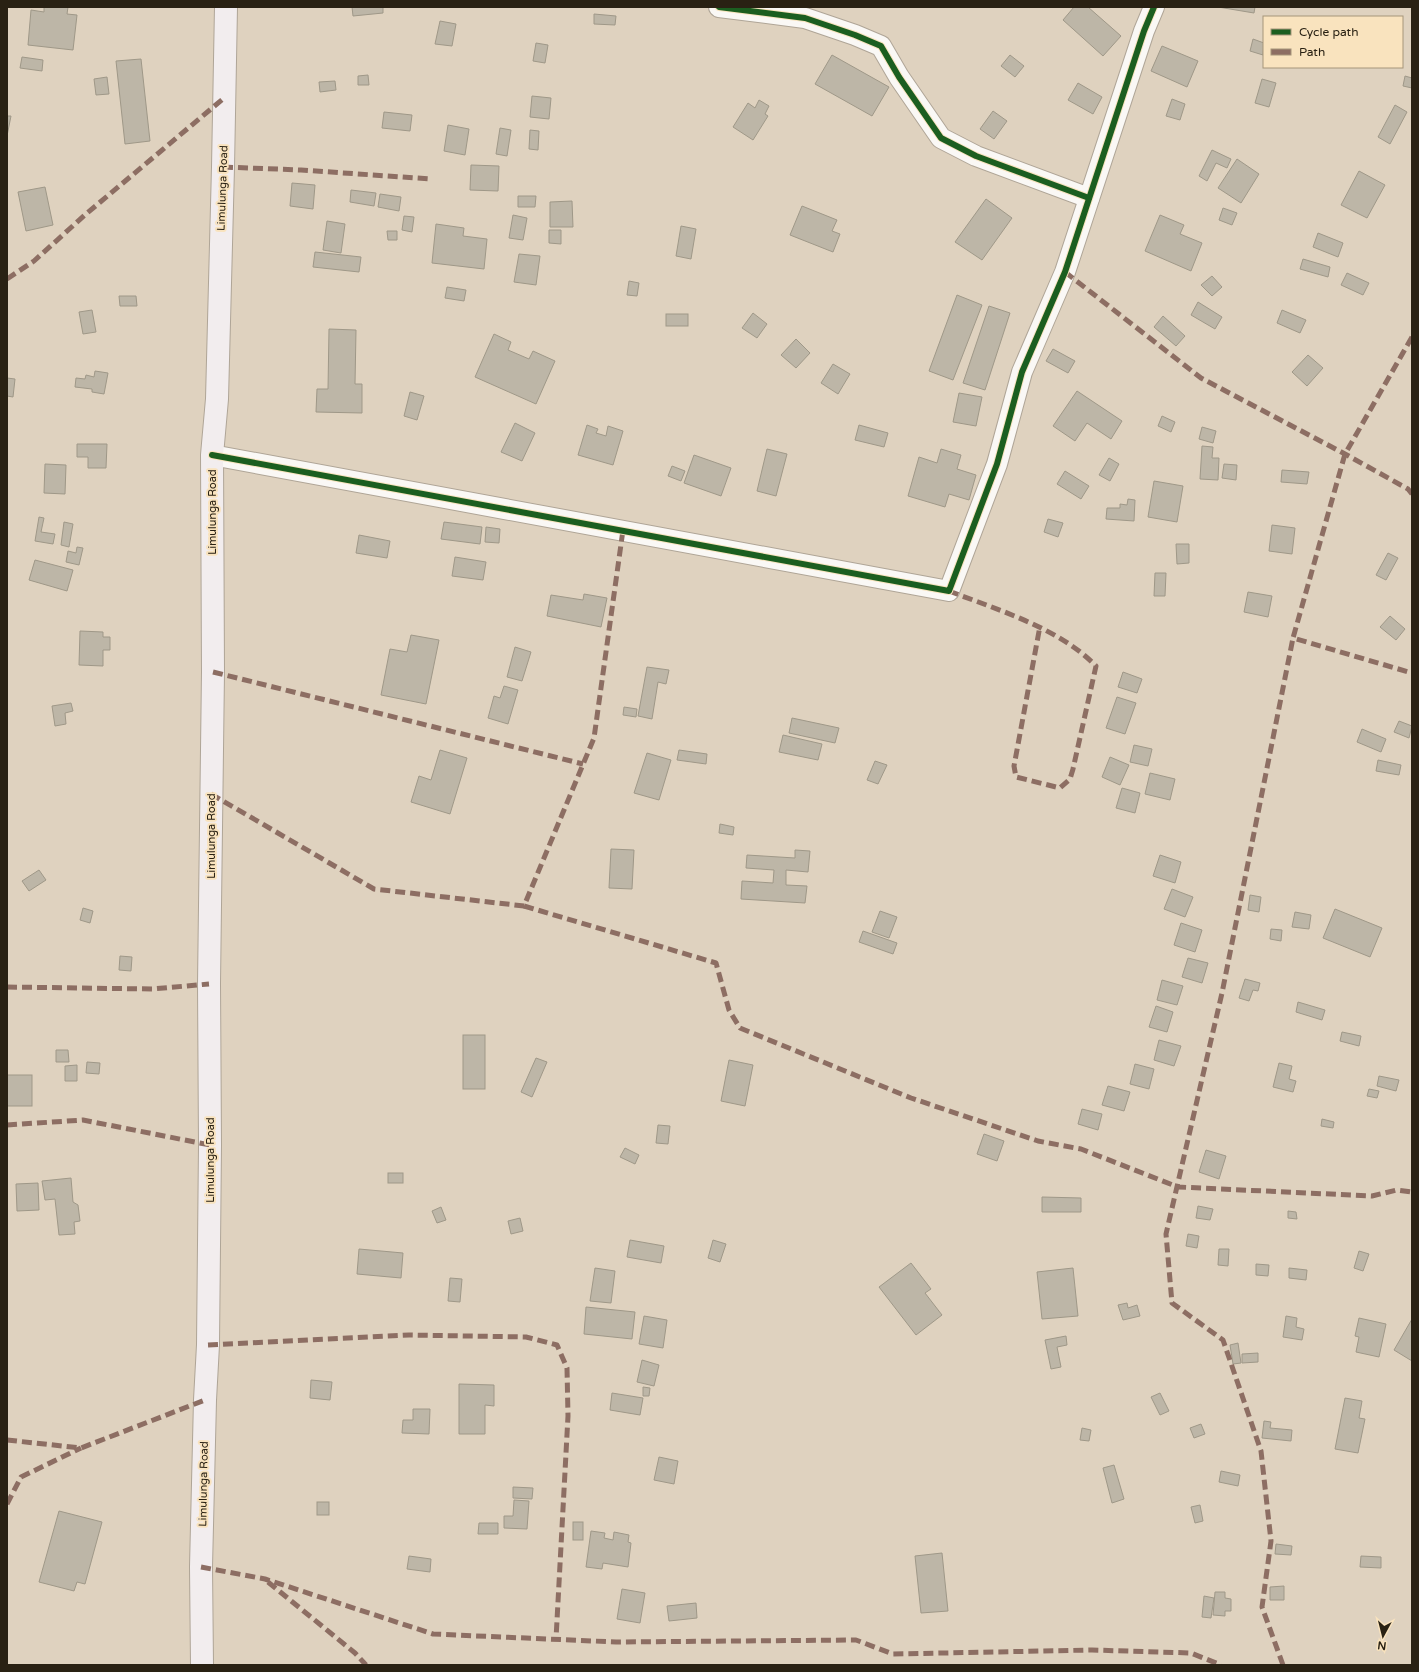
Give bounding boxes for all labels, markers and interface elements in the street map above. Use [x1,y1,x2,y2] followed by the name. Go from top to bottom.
[1263,16,1403,68] legend
[1299,25,1358,39] text: Cycle path
[1299,45,1325,59] text: Path
[215,145,230,231] street label: Limulunga Road
[206,469,219,555] street label: Limulunga Road
[205,793,218,879] street label: Limulunga Road
[204,1117,217,1203] street label: Limulunga Road
[196,1441,211,1527] street label: Limulunga Road
[1363,1616,1403,1656] north arrow
[1377,1638,1387,1652] text: N

